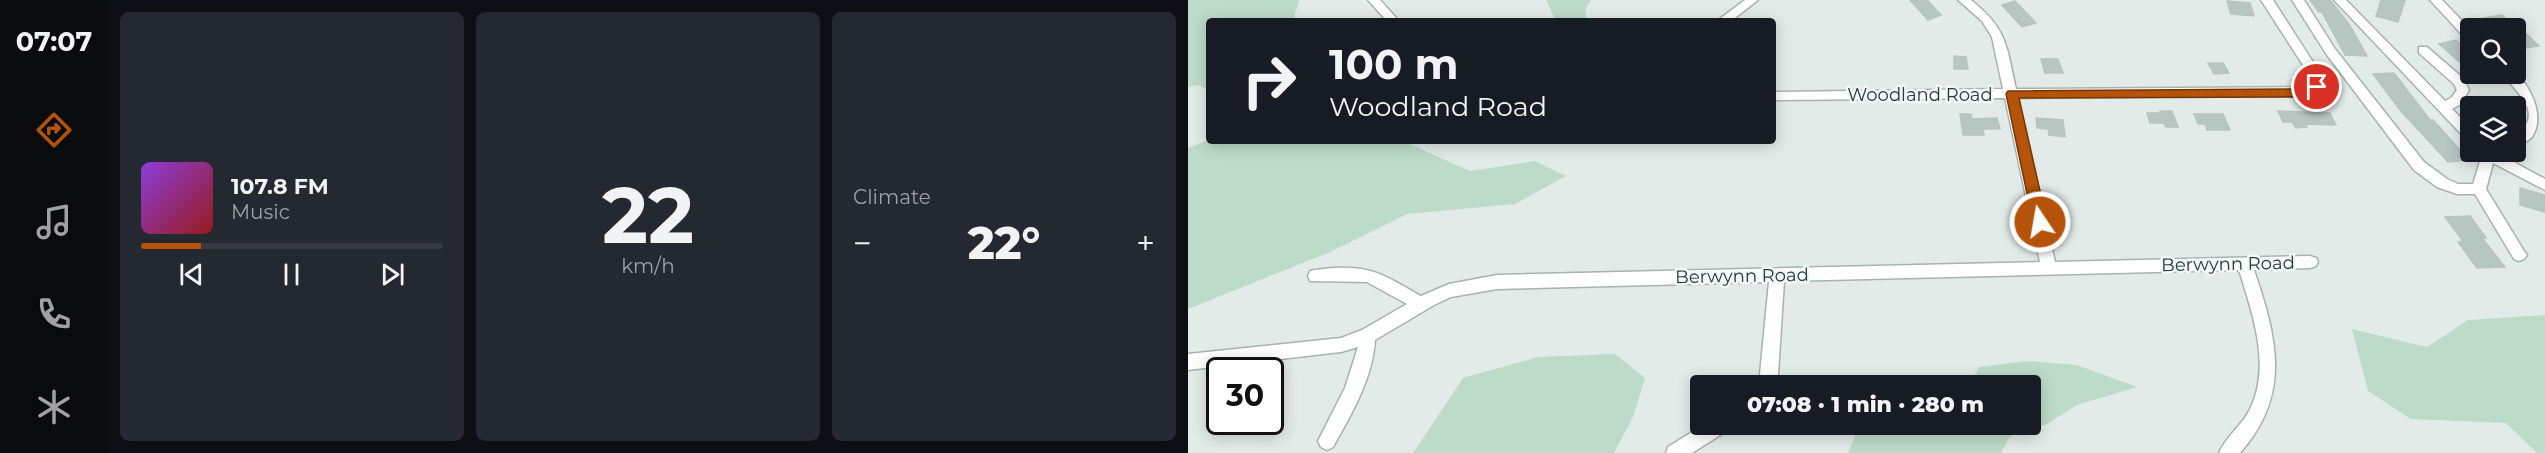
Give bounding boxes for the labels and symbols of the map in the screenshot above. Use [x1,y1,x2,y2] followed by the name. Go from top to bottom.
[2291,61,2342,112] pin
[1847,84,1993,106] street label: Woodland Road
[2008,190,2072,254] position arrow
[2161,252,2295,276] street label: Berwynn Road
[1675,264,1809,288] street label: Berwynn Road
[1206,357,1284,435] speed limit sign: 30

